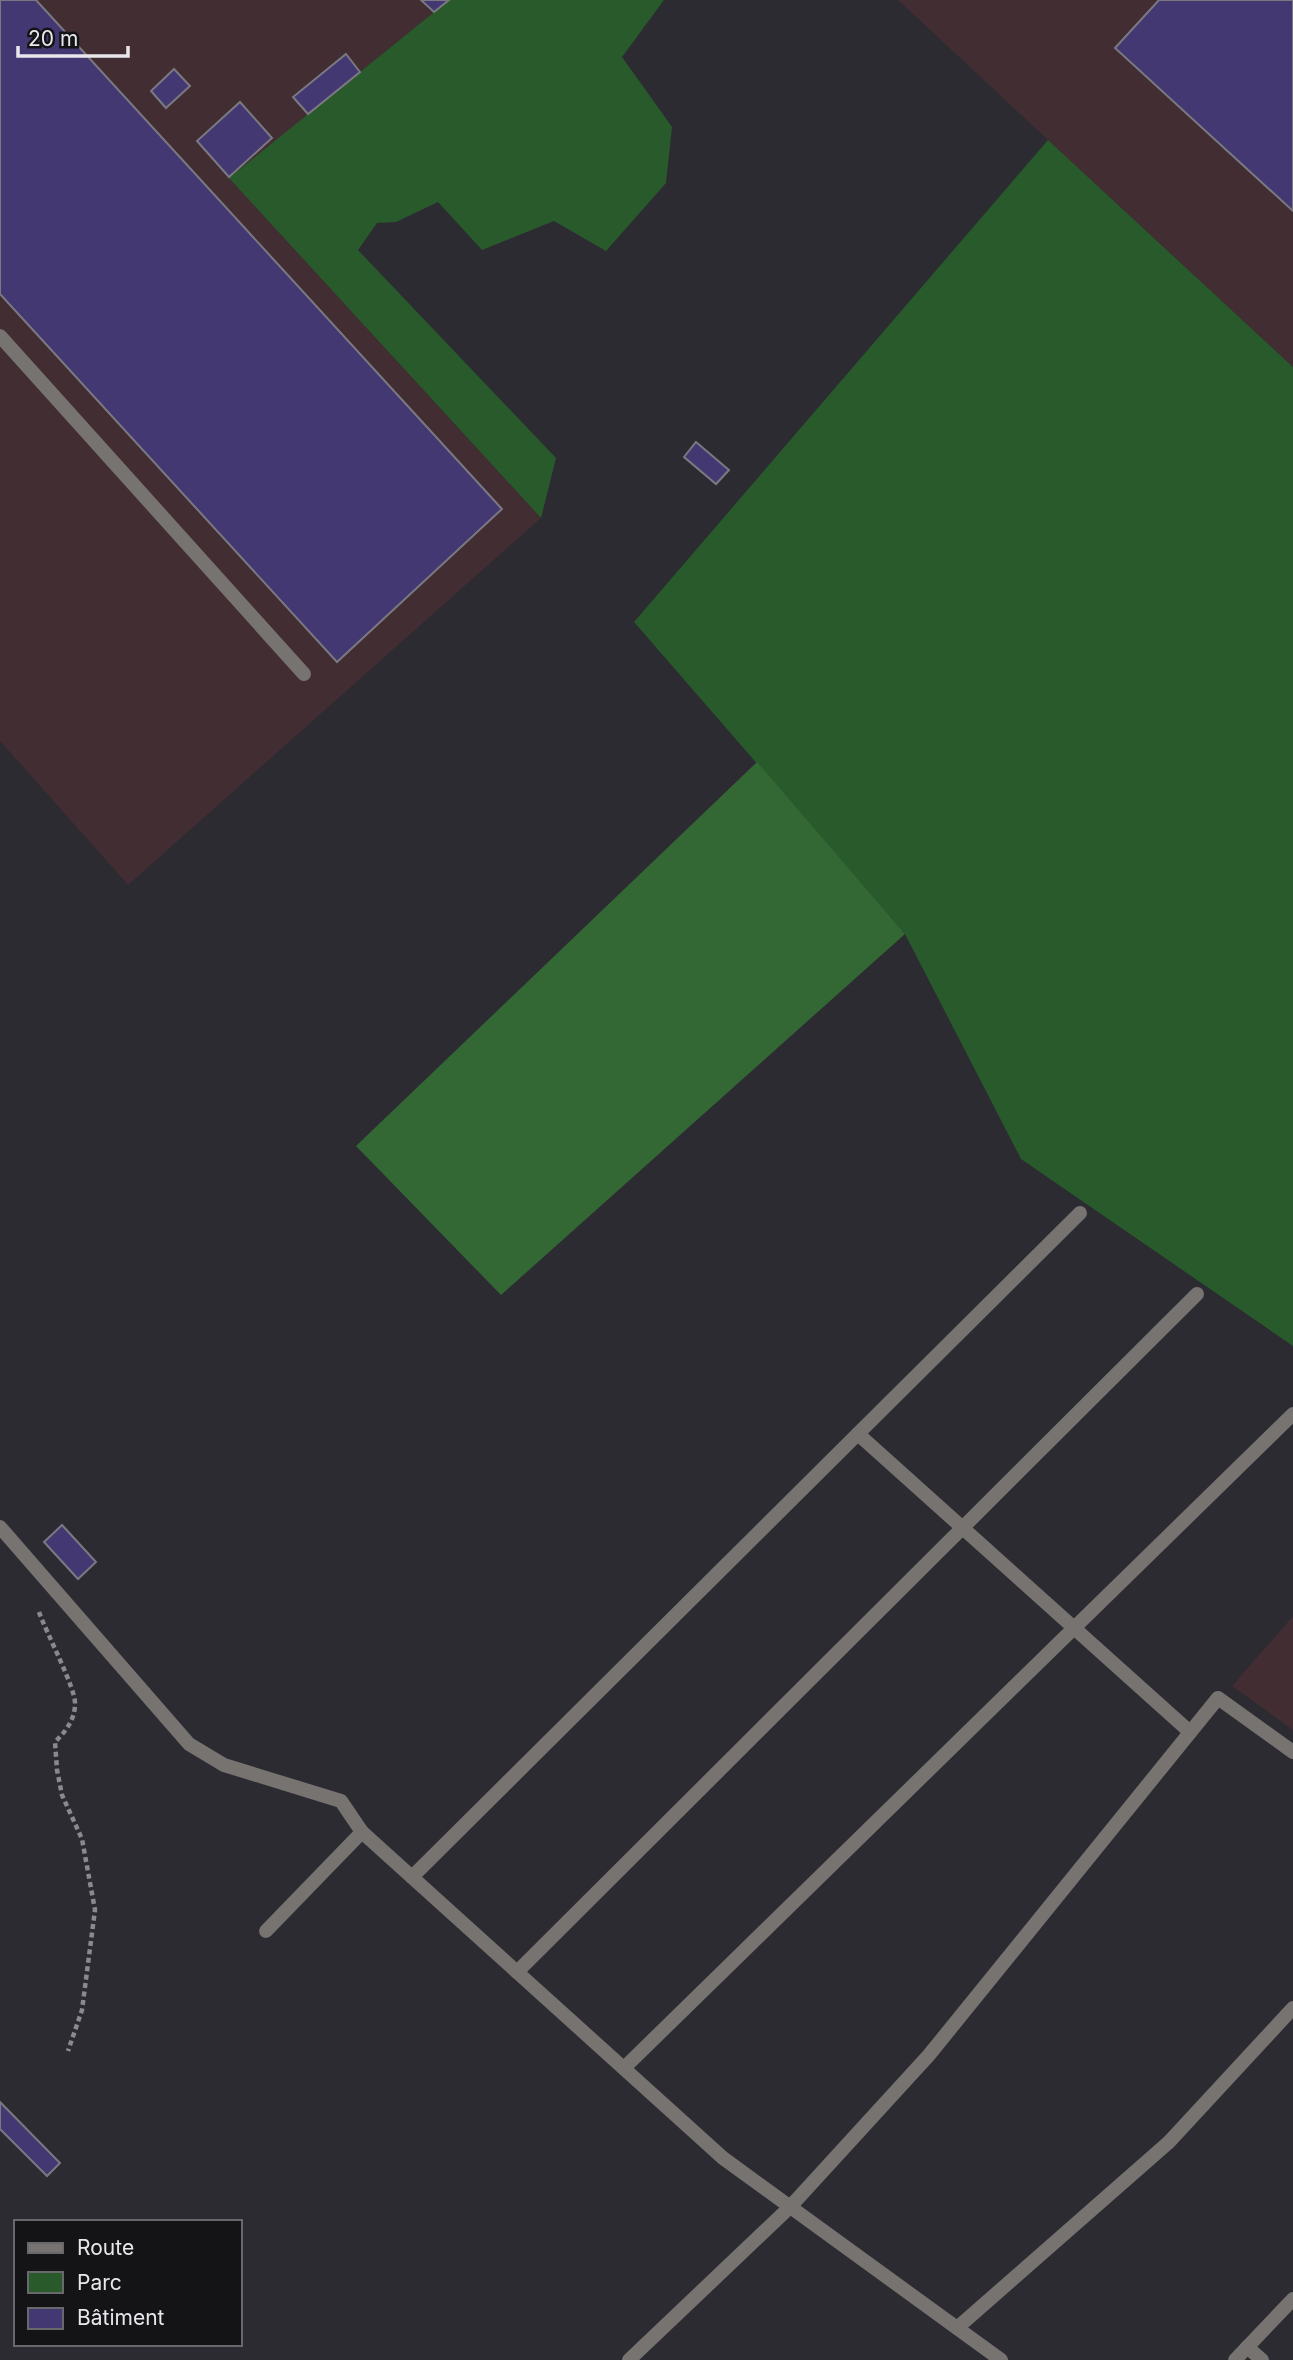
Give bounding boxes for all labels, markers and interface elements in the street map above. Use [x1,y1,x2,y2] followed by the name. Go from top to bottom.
[18,14,128,58] scale bar
[28,26,78,51] text: 20 m
[14,2220,242,2346] legend
[77,2235,134,2260] text: Route
[77,2270,122,2295] text: Parc
[77,2305,165,2330] text: Bâtiment

